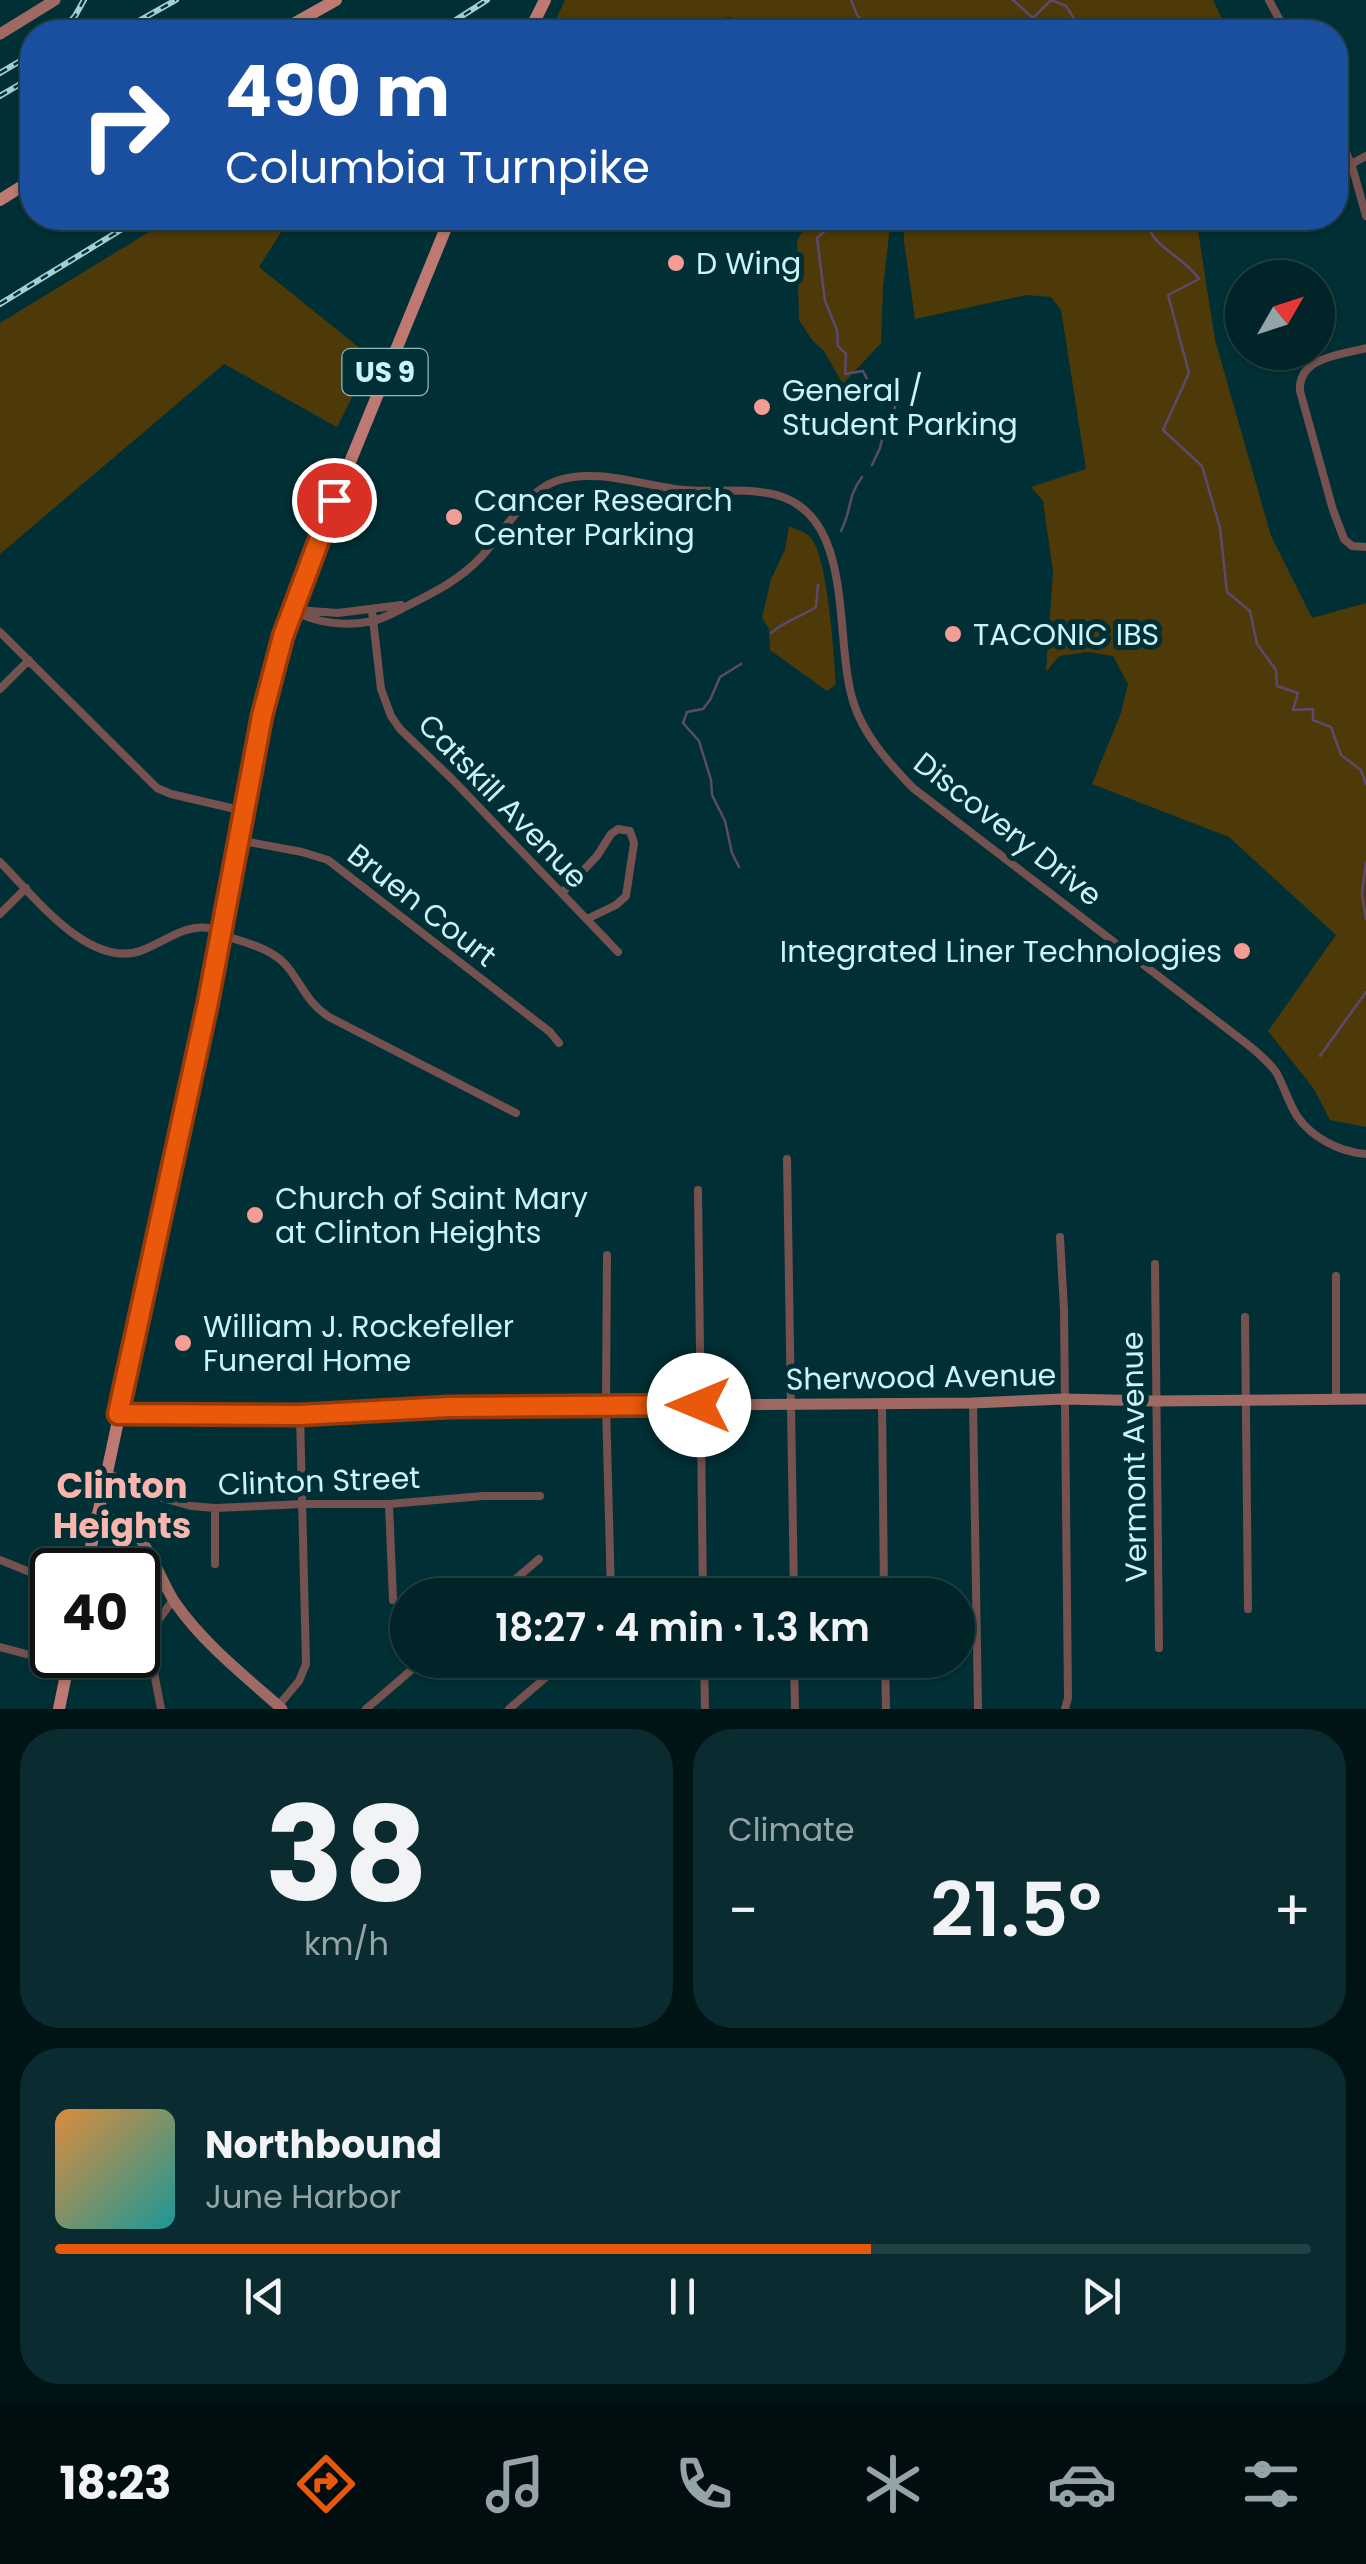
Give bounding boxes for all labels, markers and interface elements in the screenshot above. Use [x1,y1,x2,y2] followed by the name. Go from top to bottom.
[225,42,450,141] text: 490 m
[60,60,190,190] icon: right
[225,136,650,199] text: Columbia Turnpike
[696,242,801,285] place label: D Wing
[665,252,687,274] marker: D Wing
[1225,260,1335,370] north arrow
[1225,260,1335,370] map controls
[342,349,428,395] road number: US 9
[782,369,1018,446] place label: General / Student Parking
[751,396,773,418] marker: General / Student Parking
[292,458,377,543] pin
[307,473,362,528] icon: arrive
[474,479,733,556] place label: Cancer Research Center Parking
[443,506,465,528] marker: Cancer Research Center Parking
[973,613,1159,656] place label: TACONIC IBS
[942,623,964,645] marker: TACONIC IBS
[408,704,598,898] street label: Catskill Avenue
[905,742,1111,916] street label: Discovery Drive
[339,833,505,977] street label: Bruen Court
[780,930,1222,973] place label: Integrated Liner Technologies
[1231,940,1253,962] marker: Integrated Liner Technologies
[275,1177,588,1254] place label: Church of Saint Mary at Clinton Heights
[244,1204,266,1226] marker: Church of Saint Mary at Clinton Heights
[203,1305,514,1382] place label: William J. Rockefeller Funeral Home
[1110,1331,1158,1583] street label: Vermont Avenue
[172,1332,194,1354] marker: William J. Rockefeller Funeral Home
[647,1353,751,1457] position arrow
[785,1353,1057,1401] street label: Sherwood Avenue
[217,1456,421,1506] street label: Clinton Street
[53,1461,191,1550] district label: Clinton Heights
[30,1548,160,1678] speed limit sign: 40
[495,1601,870,1654] text: 18:27 · 4 min · 1.3 km
[265,1763,428,1946] text: 38
[728,1807,855,1852] text: Climate
[930,1857,1102,1962] text: 21.5°
[728,1872,758,1949] text: −
[1273,1872,1311,1949] text: +
[304,1921,389,1966] text: km/h
[205,2118,442,2171] text: Northbound
[205,2174,401,2219] text: June Harbor
[237,2269,292,2324] icon: previous
[655,2269,710,2324] icon: pause
[1074,2269,1129,2324] icon: next
[291,2449,361,2519] icon: directions
[480,2449,550,2519] icon: music
[669,2449,739,2519] icon: phone
[858,2449,928,2519] icon: climate
[1047,2449,1117,2519] icon: car
[1236,2449,1306,2519] icon: filters
[60,2452,171,2515] text: 18:23

